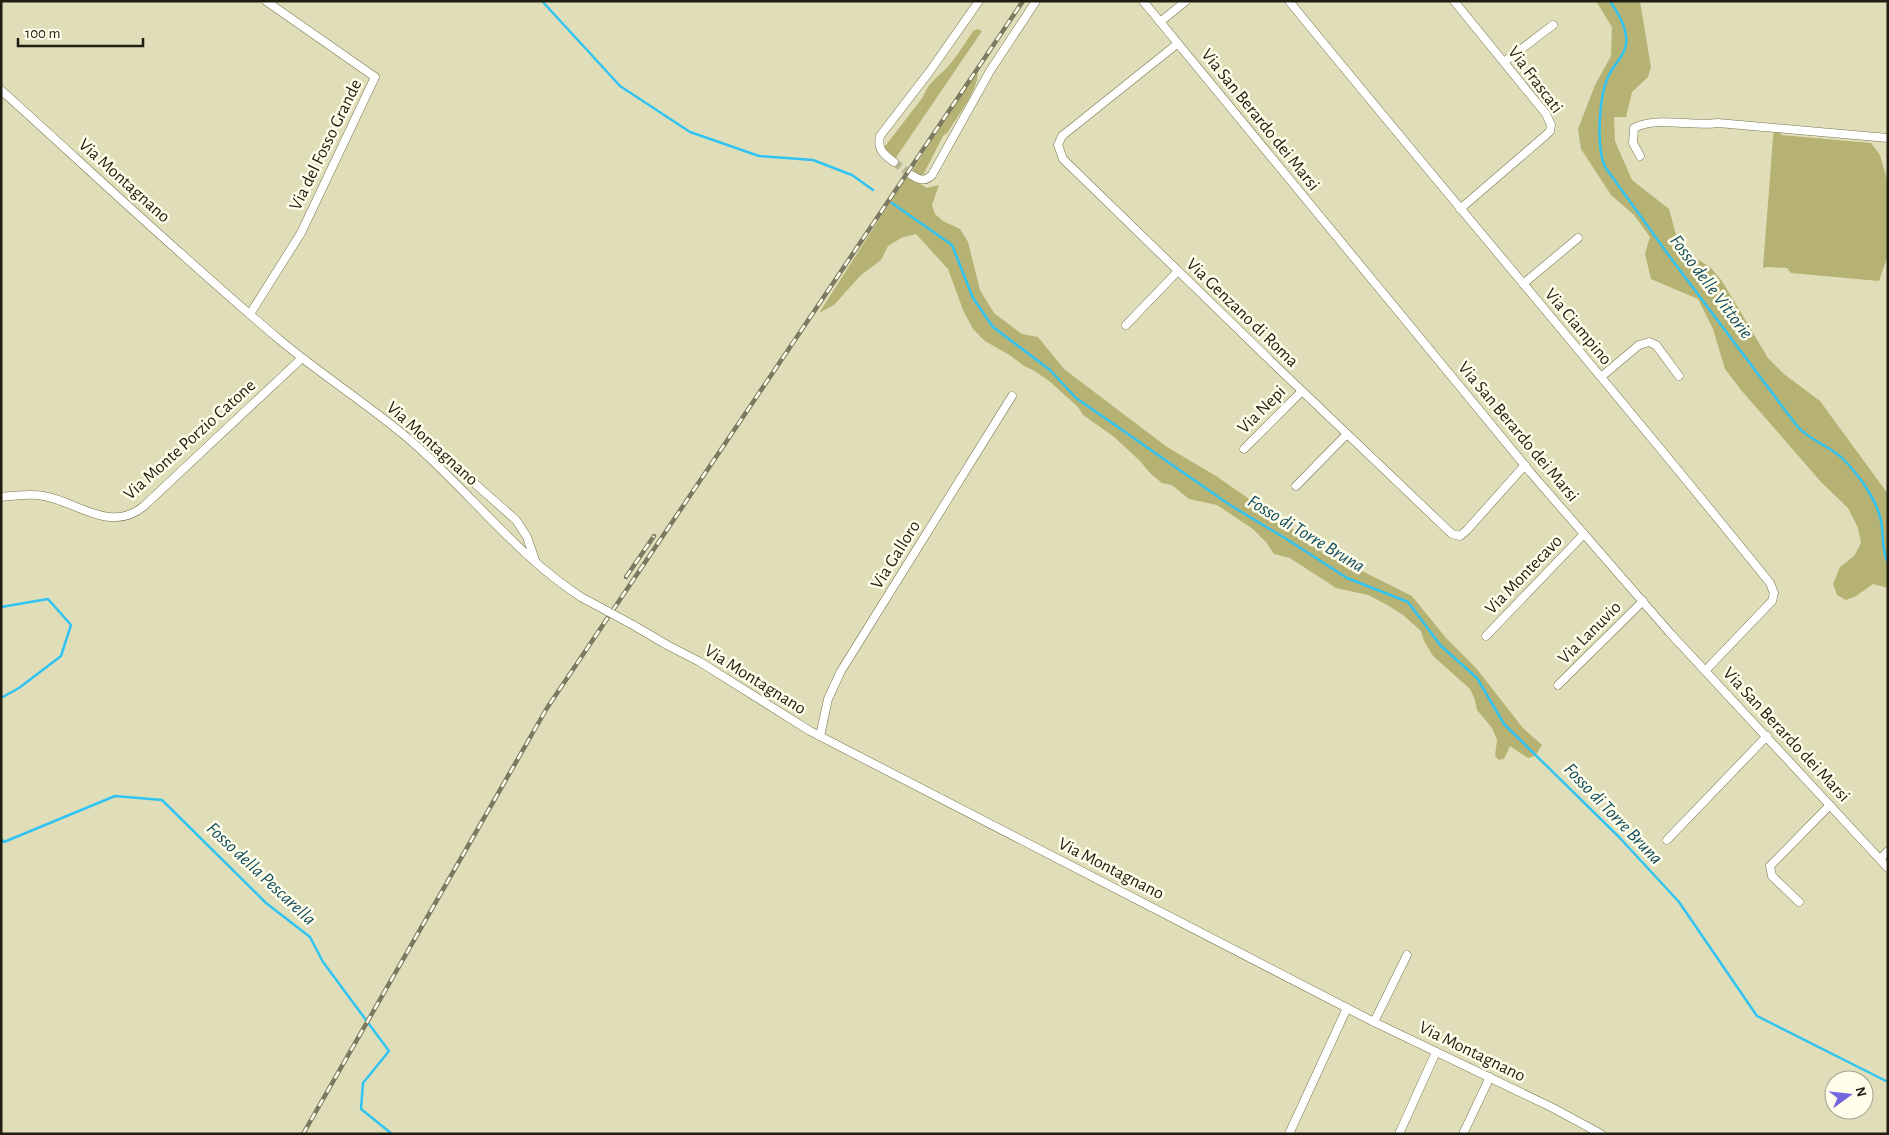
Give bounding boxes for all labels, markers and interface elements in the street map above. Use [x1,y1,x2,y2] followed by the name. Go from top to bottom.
[18,15,142,47] scale bar
[25,26,60,41] text: 100 m
[1504,43,1566,117] street label: Via Frascati
[1197,46,1323,194] street label: Via San Berardo dei Marsi
[287,77,365,213] street label: Via del Fosso Grande
[75,136,173,227] street label: Via Montagnano
[1666,232,1756,342] water label: Fosso delle Vittorie
[1183,255,1301,371] street label: Via Genzano di Roma
[1541,285,1615,369] street label: Via Ciampino
[1454,359,1582,505] street label: Via San Berardo dei Marsi
[121,376,259,504] street label: Via Monte Porzio Catone
[1235,383,1289,437] street label: Via Nepi
[383,399,481,490] street label: Via Montagnano
[1244,492,1368,576] water label: Fosso di Torre Bruna
[868,517,924,592] street label: Via Galloro
[1482,532,1566,618] street label: Via Montecavo
[1555,598,1625,668] street label: Via Lanuvio
[701,642,809,718] street label: Via Montagnano
[1719,664,1853,806] street label: Via San Berardo dei Marsi
[1560,760,1666,868] water label: Fosso di Torre Bruna
[203,819,319,929] water label: Fosso della Pescarella
[1055,835,1167,903] street label: Via Montagnano
[1416,1018,1528,1086] street label: Via Montagnano
[1824,1070,1874,1120] north arrow
[1853,1085,1869,1098] text: N

